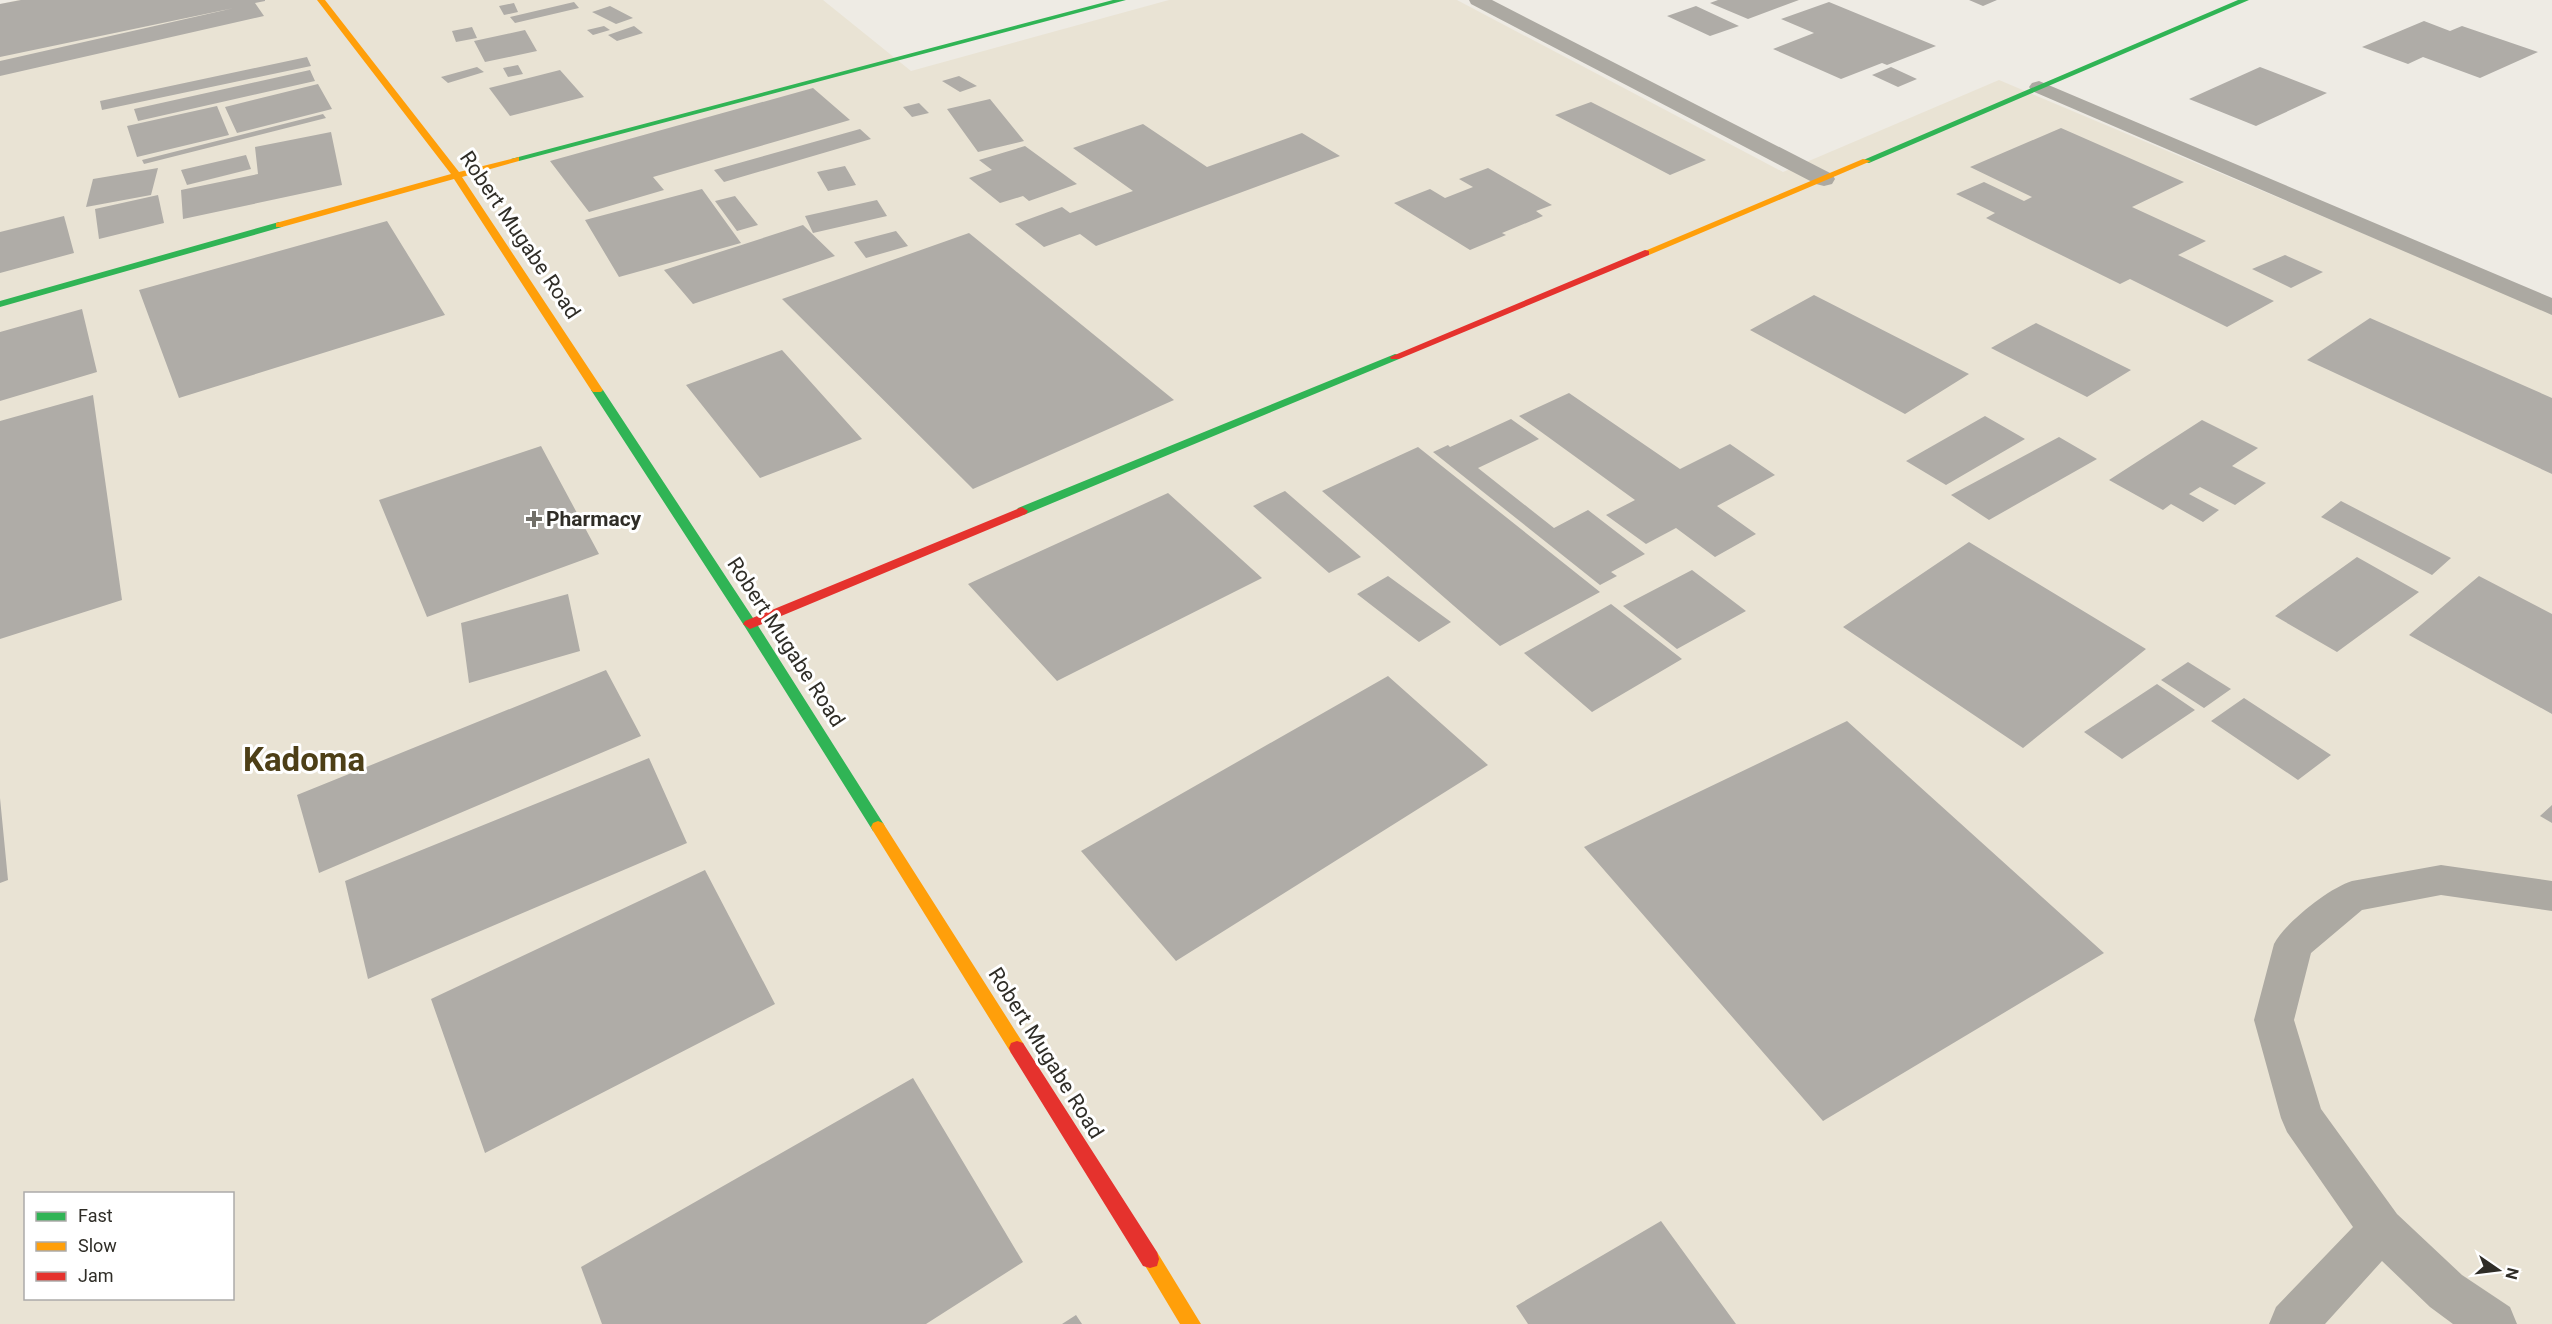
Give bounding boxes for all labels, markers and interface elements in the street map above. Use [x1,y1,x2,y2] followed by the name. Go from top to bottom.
[455,147,585,323] street label: Robert Mugabe Road
[546,507,642,531] place label: Pharmacy
[527,512,541,526] marker: Pharmacy
[722,553,850,731] street label: Robert Mugabe Road
[243,740,365,779] district label: Kadoma
[984,963,1108,1143] street label: Robert Mugabe Road
[24,1192,234,1300] legend
[78,1205,113,1226] text: Fast
[78,1235,117,1256] text: Slow
[2468,1240,2528,1300] north arrow
[78,1265,114,1286] text: Jam
[2501,1266,2523,1281] text: N

